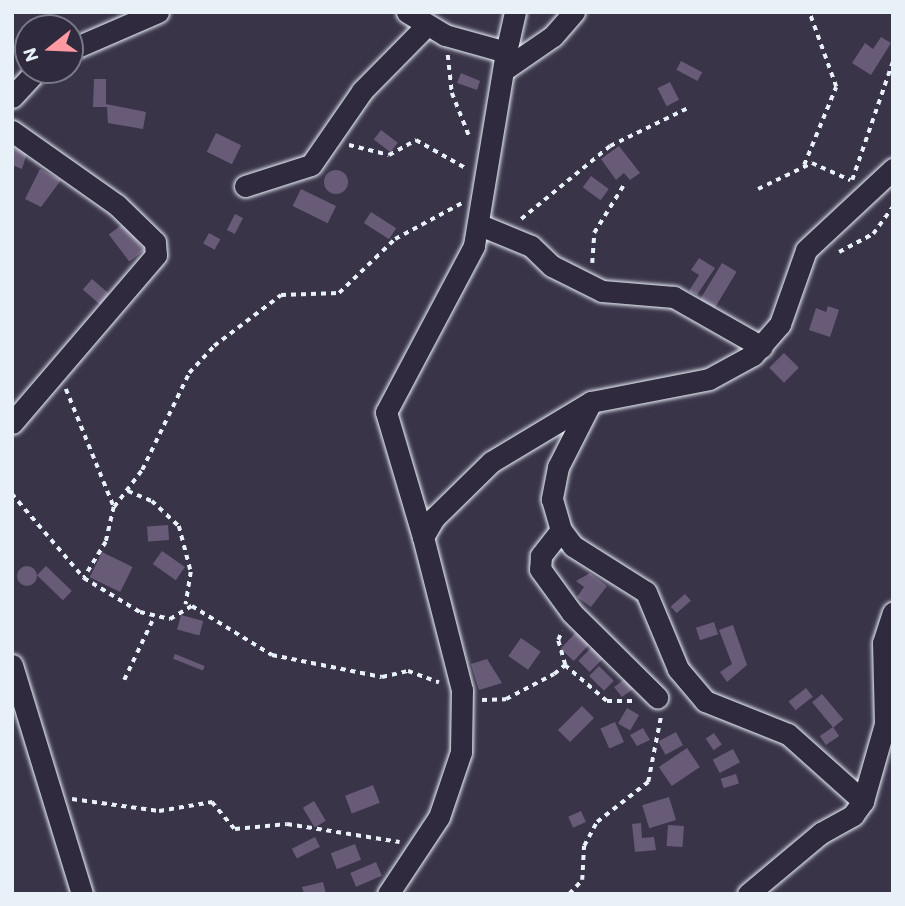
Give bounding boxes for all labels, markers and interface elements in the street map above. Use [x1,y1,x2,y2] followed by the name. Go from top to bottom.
[14,14,84,84] north arrow
[18,45,43,65] text: N

